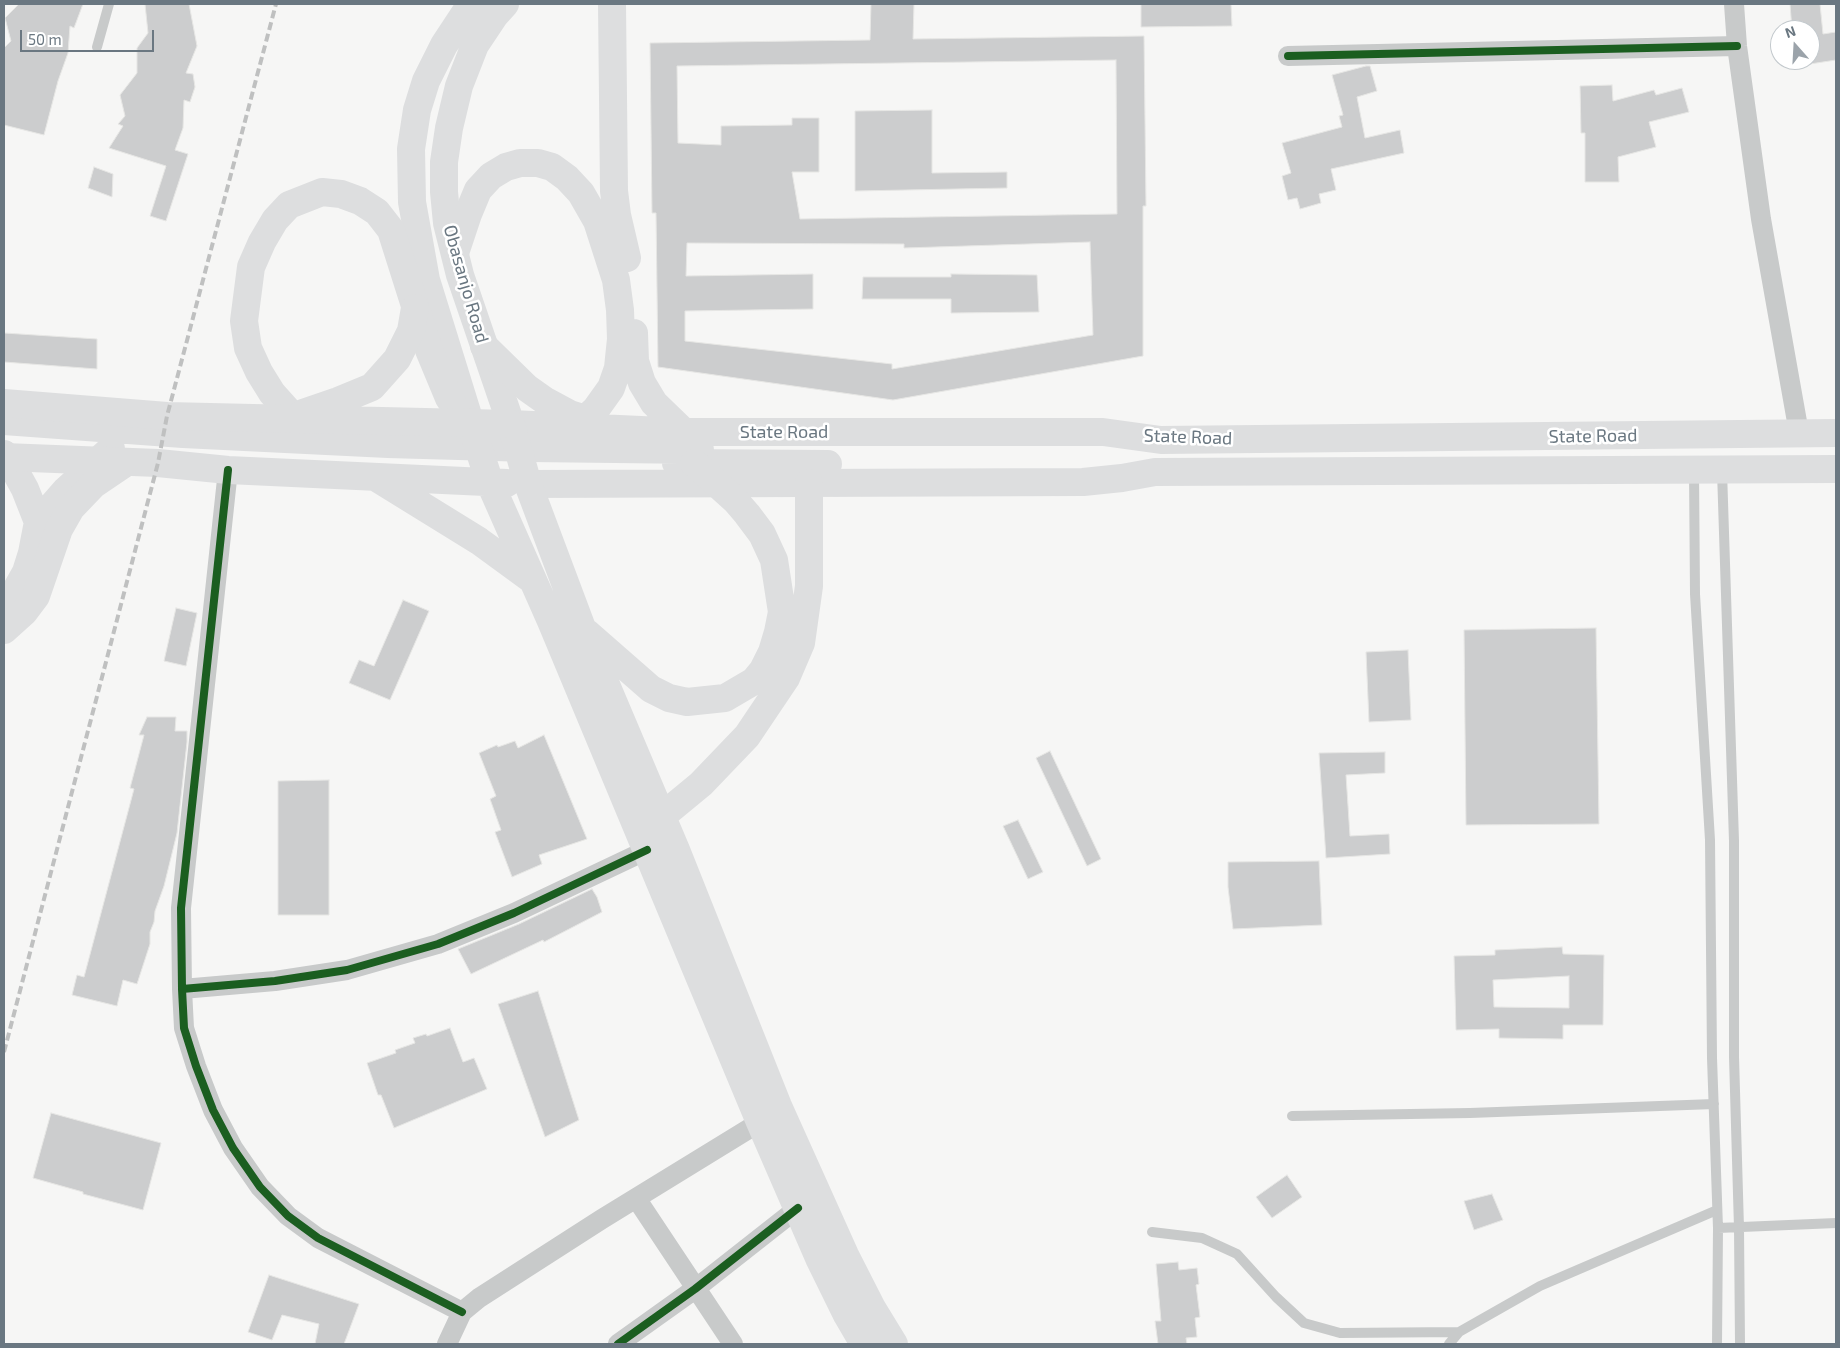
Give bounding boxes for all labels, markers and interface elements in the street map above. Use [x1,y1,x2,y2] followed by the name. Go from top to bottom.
[22,20,156,52] scale bar
[1770,20,1820,70] north arrow
[1783,22,1798,41] text: N
[28,30,62,48] text: 50 m
[439,222,493,346] street label: Obasanjo Road
[740,421,828,443] street label: State Road
[1548,424,1638,448] street label: State Road
[1143,425,1233,449] street label: State Road

